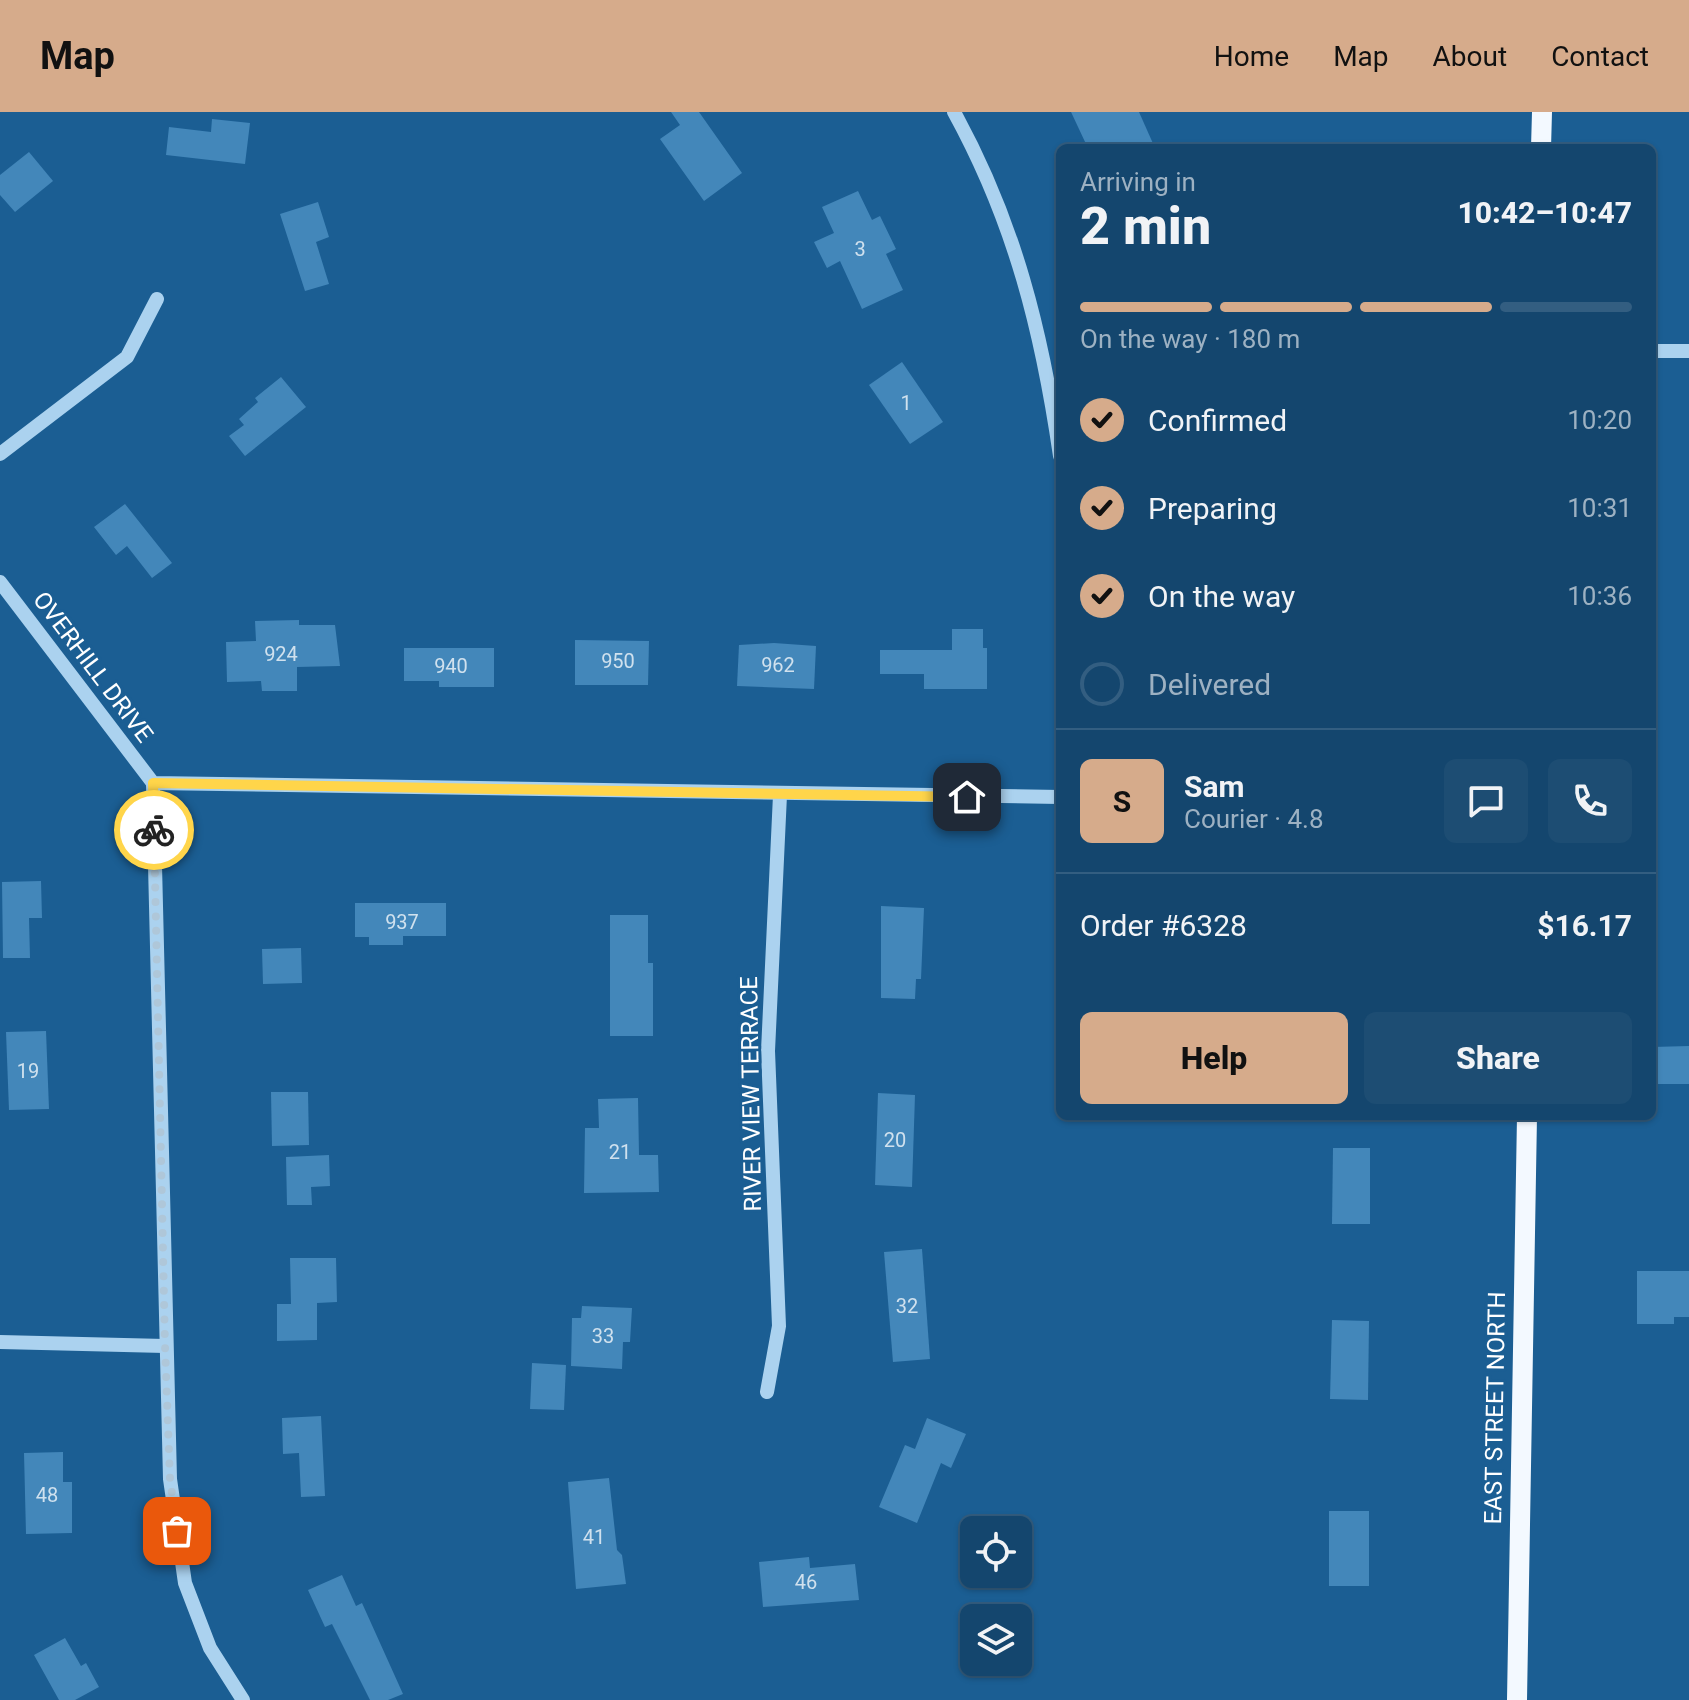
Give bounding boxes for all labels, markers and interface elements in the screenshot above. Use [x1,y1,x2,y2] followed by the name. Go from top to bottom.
[40,34,115,78] text: Map
[1214,40,1289,73] text: Home
[1333,40,1389,73] text: Map
[1433,40,1507,73] text: About
[1551,40,1649,73] text: Contact
[1080,167,1196,197] text: Arriving in
[1457,195,1632,230] text: 10:42–10:47
[1080,196,1211,257] text: 2 min
[854,237,866,261] house number: 3
[1080,324,1300,354] text: On the way · 180 m
[900,391,912,415] house number: 1
[1080,398,1124,442] icon: check
[1148,403,1287,438] text: Confirmed
[1567,405,1632,435] text: 10:20
[1080,486,1124,530] icon: check
[1148,491,1277,526] text: Preparing
[1567,493,1632,523] text: 10:31
[1080,574,1124,618] icon: check
[1148,579,1295,614] text: On the way
[1567,581,1632,611] text: 10:36
[27,586,159,748] street label: OVERHILL DRIVE
[264,642,298,666] house number: 924
[601,649,635,673] house number: 950
[761,653,795,677] house number: 962
[434,654,468,678] house number: 940
[1148,667,1271,702] text: Delivered
[1444,759,1528,843] button: chat
[1548,759,1632,843] button: phone
[933,763,1001,831] pin
[1184,769,1245,804] text: Sam
[945,775,989,819] icon: home
[1113,784,1131,819] text: S
[114,790,194,870] courier
[1184,804,1324,834] text: Courier · 4.8
[132,808,176,852] icon: bike
[1080,908,1247,943] text: Order #6328
[1537,908,1632,943] text: $16.17
[385,910,419,934] house number: 937
[735,976,767,1212] street label: RIVER VIEW TERRACE
[1080,1012,1348,1104] button: Help
[1364,1012,1632,1104] button: Share
[17,1059,39,1083] house number: 19
[884,1128,906,1152] house number: 20
[609,1140,631,1164] house number: 21
[1479,1291,1511,1525] street label: EAST STREET NORTH
[896,1294,918,1318] house number: 32
[592,1324,614,1348] house number: 33
[36,1483,58,1507] house number: 48
[143,1497,211,1565] pin
[155,1509,199,1553] icon: bag
[960,1516,1032,1676] map controls
[960,1516,1032,1588] button: locate
[583,1525,605,1549] house number: 41
[795,1570,817,1594] house number: 46
[960,1604,1032,1676] button: layers

